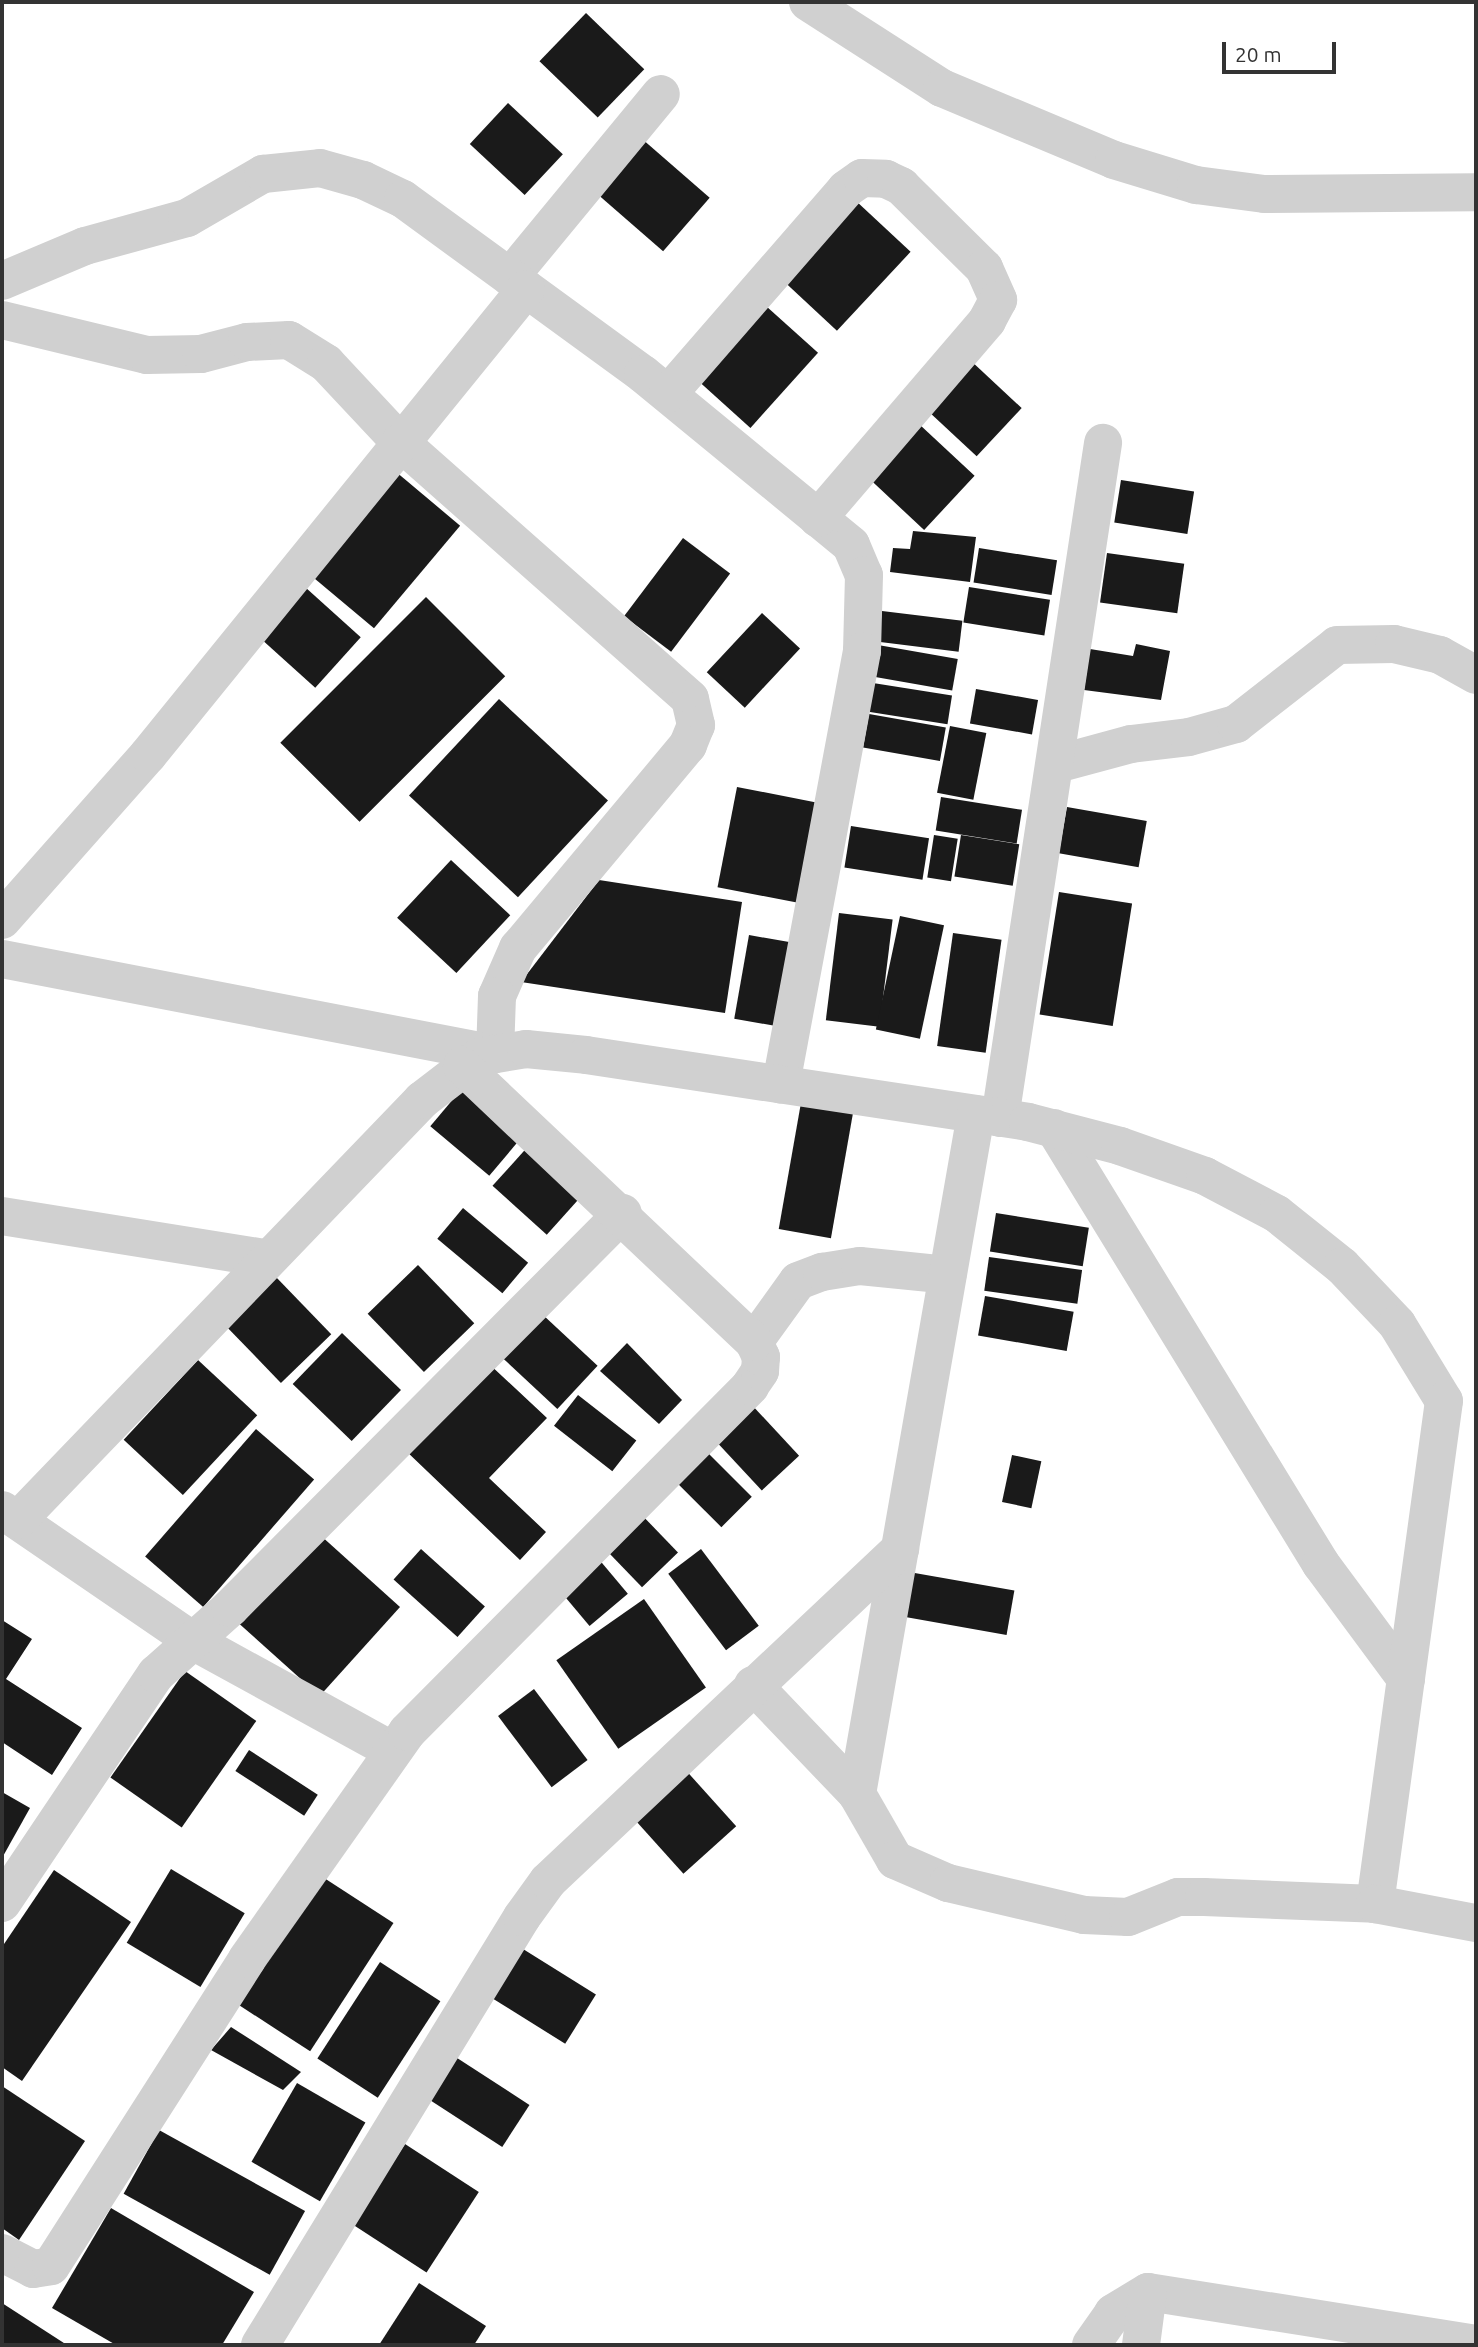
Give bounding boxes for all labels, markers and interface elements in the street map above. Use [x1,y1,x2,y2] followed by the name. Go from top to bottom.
[1226,28,1340,72] scale bar
[1235,42,1282,66] text: 20 m

